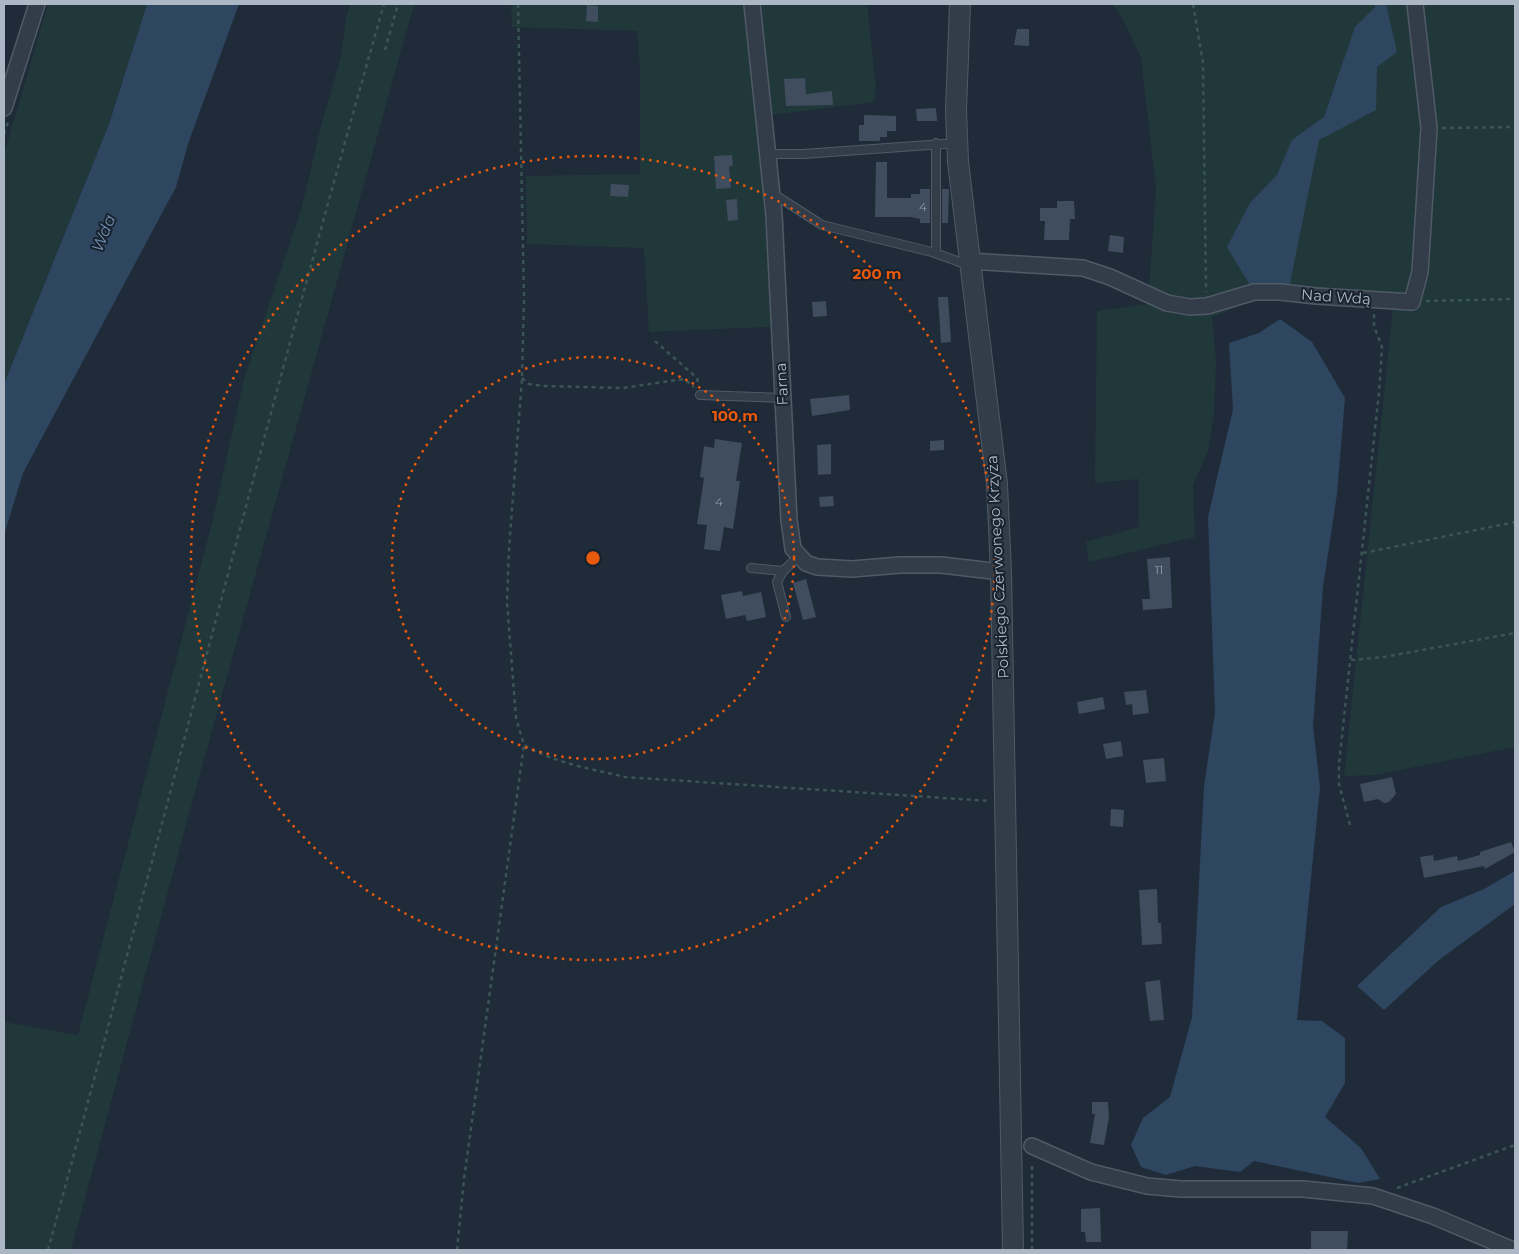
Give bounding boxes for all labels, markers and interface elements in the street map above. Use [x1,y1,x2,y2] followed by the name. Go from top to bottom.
[919,199,927,214] house number: 4
[87,212,119,254] water label: Wda
[852,264,902,283] text: 200 m
[1300,285,1372,308] street label: Nad Wdą
[771,362,792,406] street label: Farna
[712,406,758,425] text: 100 m
[982,455,1013,679] street label: Polskiego Czerwonego Krzyża
[715,494,723,509] house number: 4
[584,549,602,567] centre of rings
[1155,562,1163,577] house number: 11

